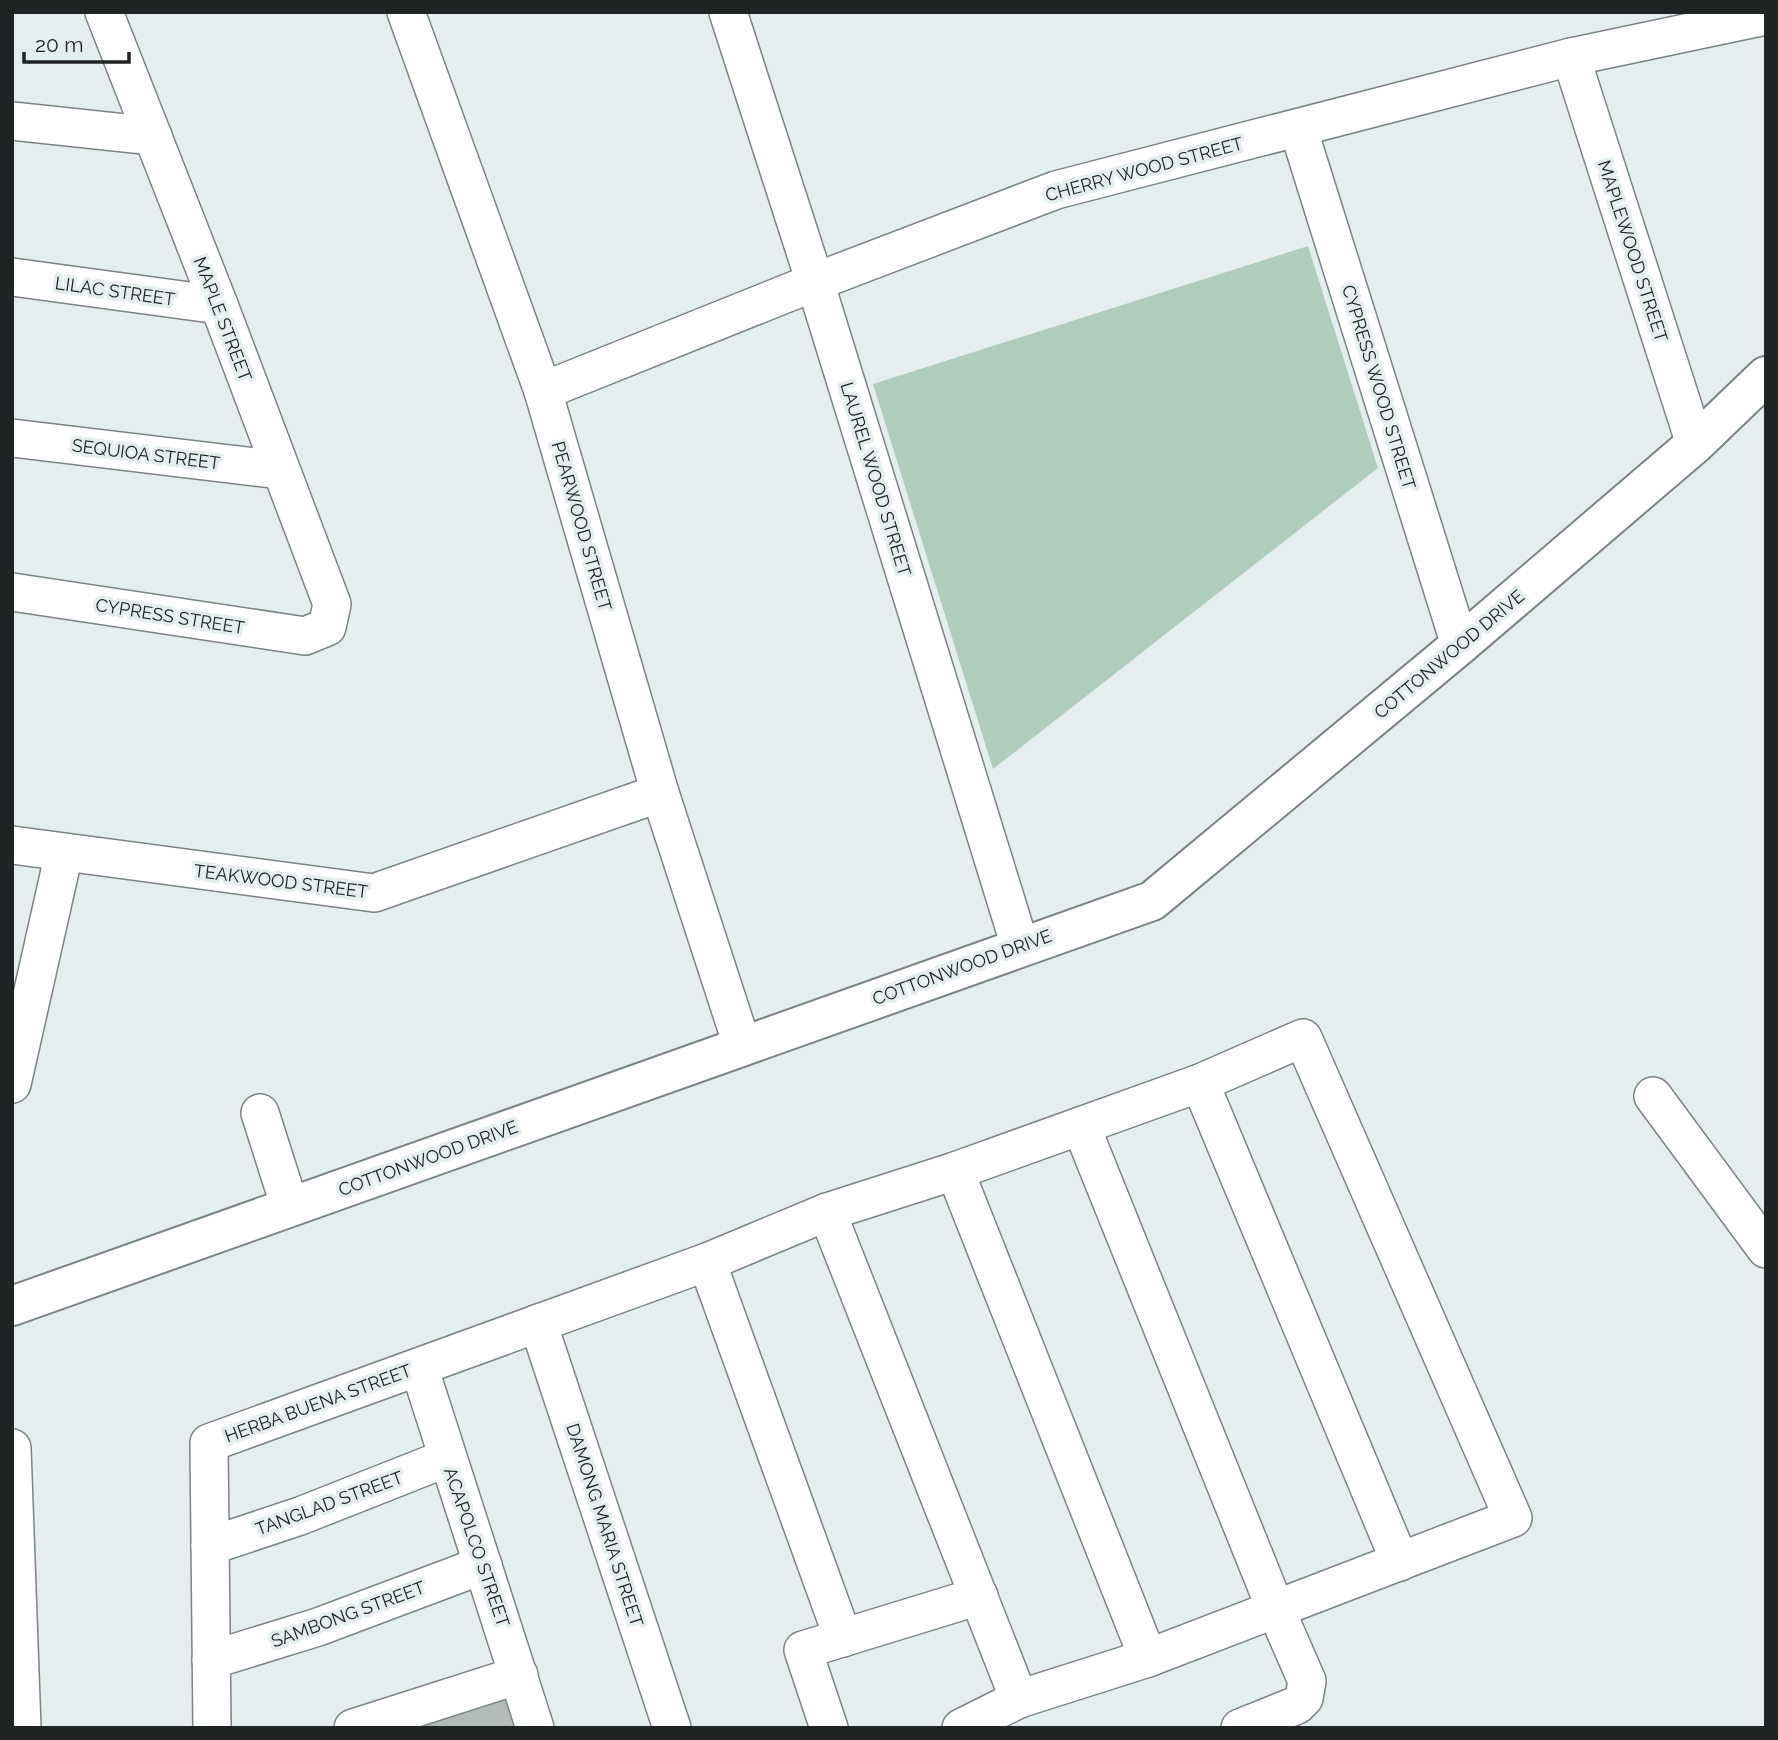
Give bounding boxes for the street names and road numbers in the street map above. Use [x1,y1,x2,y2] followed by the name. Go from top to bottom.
[1043,132,1245,206] street label: CHERRY WOOD STREET
[1594,157,1672,345] street label: MAPLEWOOD STREET
[190,254,256,384] street label: MAPLE STREET
[54,272,176,310] street label: LILAC STREET
[1338,282,1420,492] street label: CYPRESS WOOD STREET
[836,379,916,579] street label: LAUREL WOOD STREET
[71,435,221,474] street label: SEQUIOA STREET
[548,439,616,613] street label: PEARWOOD STREET
[1370,585,1528,723] street label: COTTONWOOD DRIVE
[94,594,246,638] street label: CYPRESS STREET
[193,860,369,902] street label: TEAKWOOD STREET
[869,925,1055,1009] street label: COTTONWOOD DRIVE
[335,1116,521,1200] street label: COTTONWOOD DRIVE
[222,1359,414,1447] street label: HERBA BUENA STREET
[562,1421,648,1629] street label: DAMONG MARIA STREET
[440,1464,514,1630] street label: ACAPOLCO STREET
[252,1467,406,1539] street label: TANGLAD STREET
[268,1576,428,1652] street label: SAMBONG STREET

